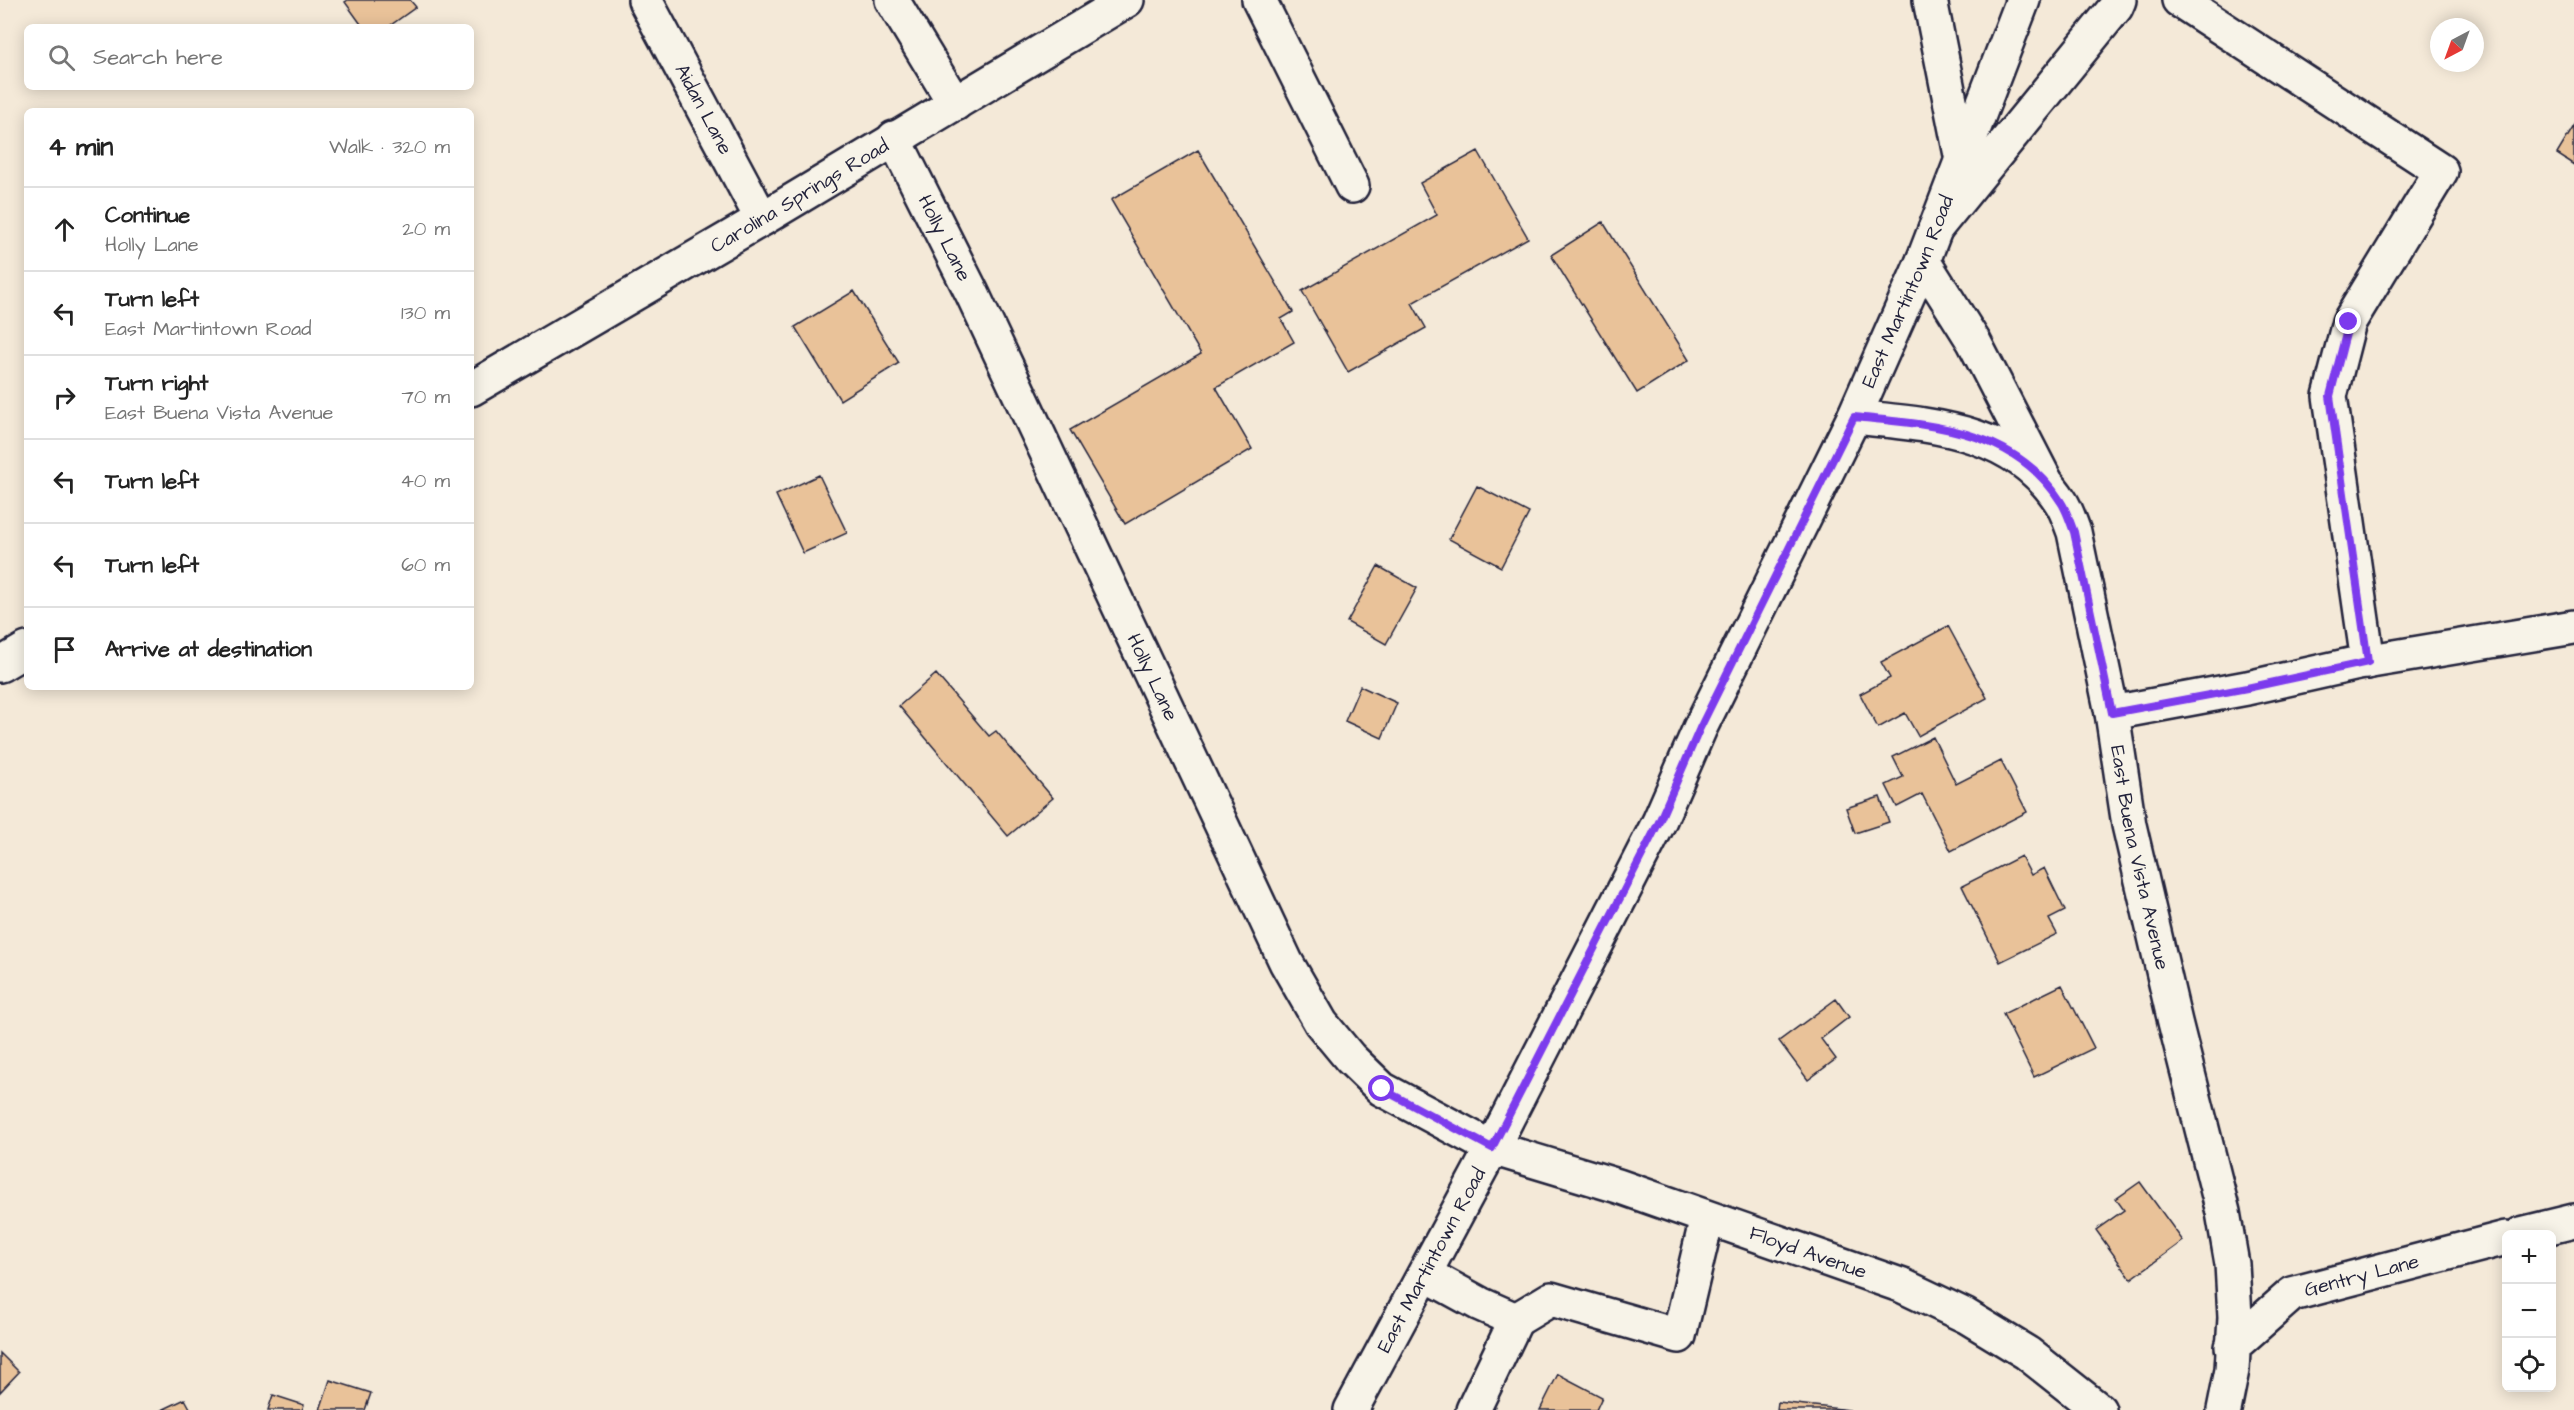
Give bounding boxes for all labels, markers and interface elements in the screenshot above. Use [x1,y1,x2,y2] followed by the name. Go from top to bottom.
[2430,18,2484,72] north arrow
[24,24,474,90] search box
[45,41,78,74] icon: search
[93,42,223,73] text: Search here
[668,59,739,160] street label: Aidan Lane
[48,129,113,165] text: 4 min
[705,132,894,260] street label: Carolina Springs Road
[329,133,450,161] text: Walk · 320 m
[911,190,978,286] street label: Holly Lane
[1855,191,1961,392] street label: East Martintown Road
[105,200,190,231] text: Continue
[48,213,81,246] icon: ahead
[402,215,450,243] text: 20 m
[105,231,198,259] text: Holly Lane
[105,284,199,315] text: Turn left
[48,297,81,330] icon: left
[401,299,450,327] text: 130 m
[2335,308,2361,334] route end
[105,315,311,343] text: East Martintown Road
[105,368,208,399] text: Turn right
[48,381,81,414] icon: right
[402,383,450,411] text: 70 m
[105,399,333,427] text: East Buena Vista Avenue
[48,465,81,498] icon: left
[105,466,199,497] text: Turn left
[400,467,450,495] text: 40 m
[48,549,81,582] icon: left
[105,550,199,581] text: Turn left
[401,551,450,579] text: 60 m
[1120,629,1185,726] street label: Holly Lane
[48,633,81,666] icon: arrive
[105,634,312,665] text: Arrive at destination
[2103,744,2176,973] street label: East Buena Vista Avenue
[1368,1075,1394,1101] route start
[1370,1163,1493,1358] street label: East Martintown Road
[1746,1219,1871,1286] street label: Floyd Avenue
[2502,1230,2556,1392] map controls
[2502,1230,2556,1284] button: +
[2301,1247,2422,1304] street label: Gentry Lane
[2502,1284,2556,1338] button: −
[2502,1338,2556,1392] button: locate

